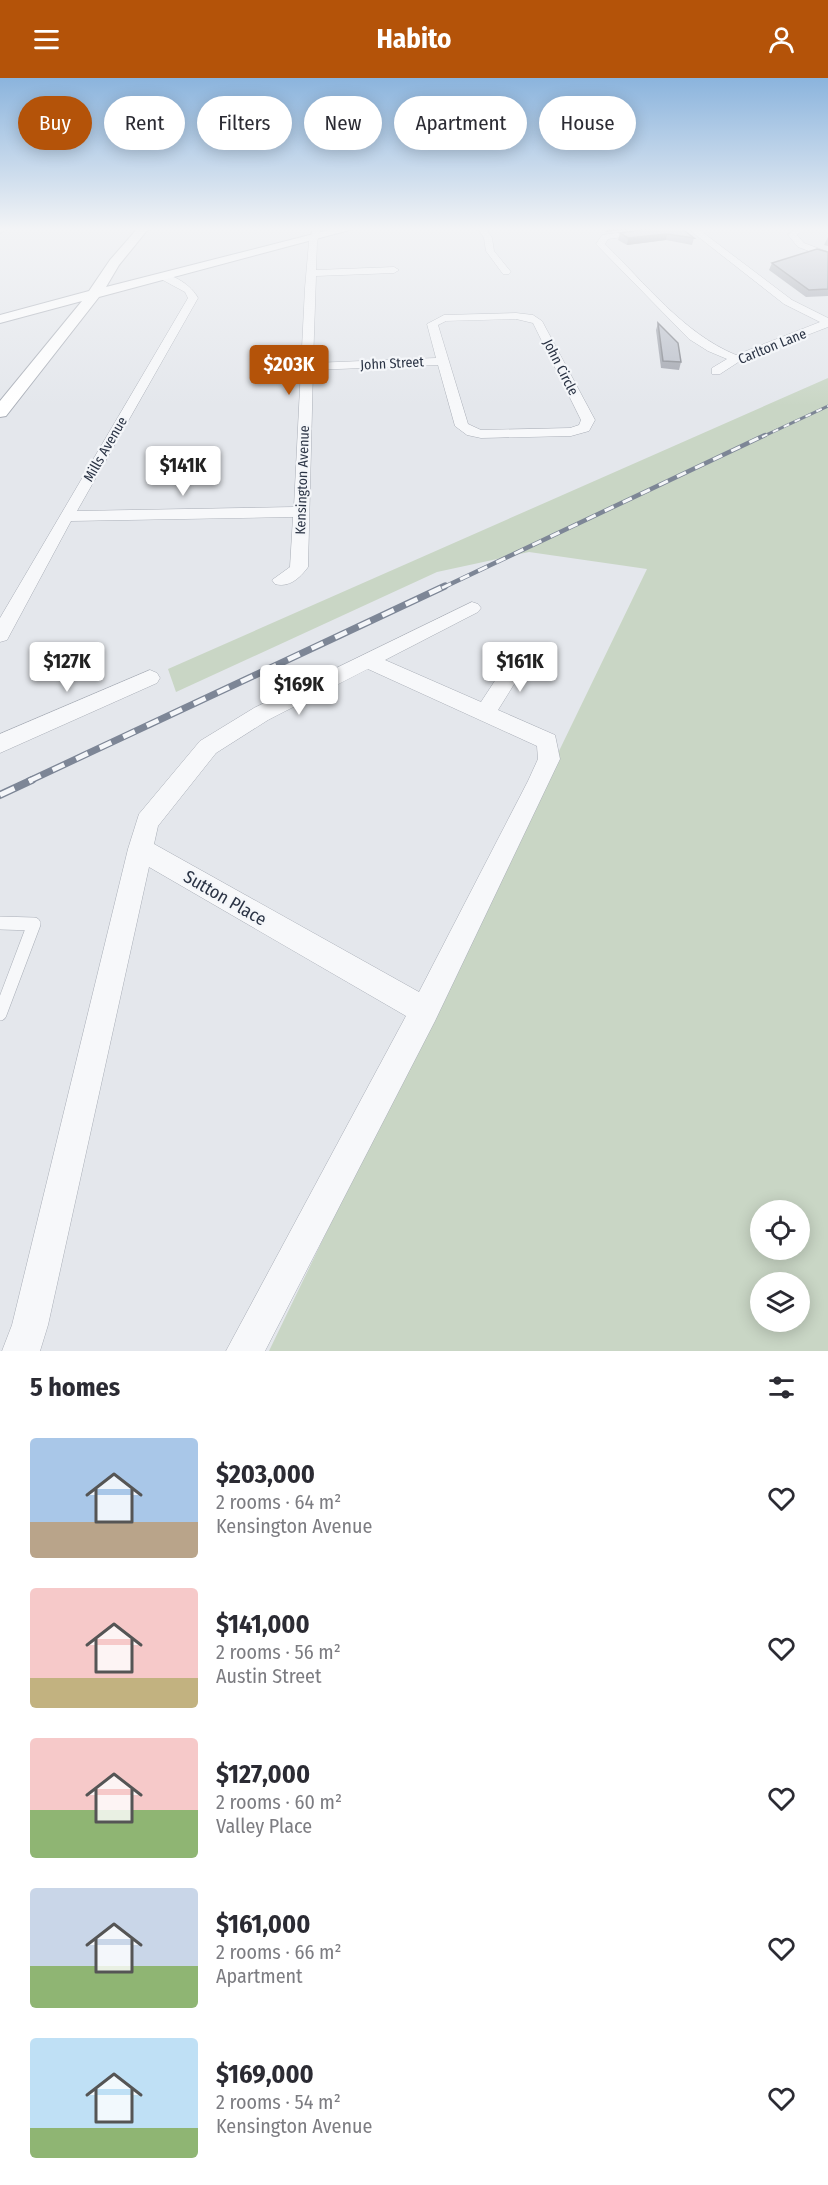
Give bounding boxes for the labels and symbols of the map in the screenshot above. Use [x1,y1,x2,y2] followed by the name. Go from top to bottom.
[736,325,809,368] street label: Carlton Lane
[539,336,582,398] street label: John Circle
[247,345,331,396] pin: $203K
[360,353,425,374] street label: John Street
[80,414,131,485] street label: Mills Avenue
[292,425,313,535] street label: Kensington Avenue
[141,446,225,497] pin: $141K
[25,642,109,693] pin: $127K
[478,642,562,693] pin: $161K
[257,665,341,716] pin: $169K
[180,865,270,931] street label: Sutton Place

